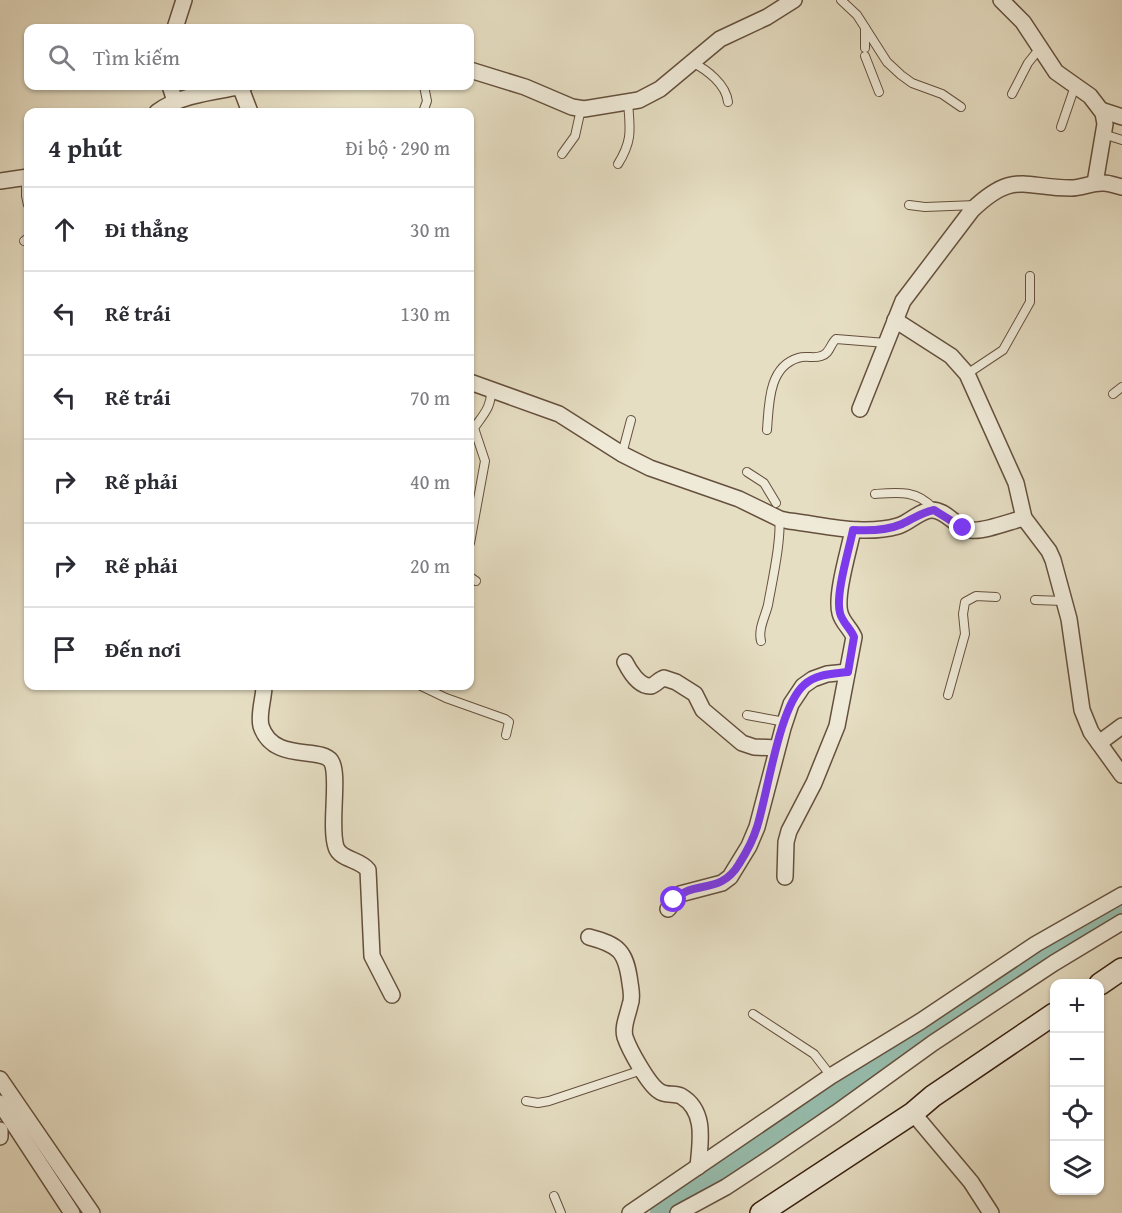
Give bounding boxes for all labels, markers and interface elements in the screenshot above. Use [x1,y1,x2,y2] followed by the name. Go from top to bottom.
[24,24,474,90] search box
[45,41,78,74] icon: search
[93,41,180,73] text: Tìm kiếm
[48,128,122,167] text: 4 phút
[346,133,450,162] text: Đi bộ · 290 m
[48,213,81,246] icon: ahead
[105,213,188,245] text: Đi thẳng
[410,215,450,244] text: 30 m
[48,297,81,330] icon: left
[105,297,171,329] text: Rẽ trái
[400,299,450,328] text: 130 m
[48,381,81,414] icon: left
[105,381,171,413] text: Rẽ trái
[410,383,450,412] text: 70 m
[48,465,81,498] icon: right
[105,465,178,497] text: Rẽ phải
[410,467,450,496] text: 40 m
[949,514,975,540] route end
[48,549,81,582] icon: right
[105,549,178,581] text: Rẽ phải
[410,551,450,580] text: 20 m
[48,633,81,666] icon: arrive
[105,633,181,665] text: Đến nơi
[660,886,686,912] route start
[1050,979,1104,1195] map controls
[1050,979,1104,1033] button: +
[1050,1033,1104,1087] button: −
[1050,1087,1104,1141] button: locate
[1050,1141,1104,1195] button: layers

